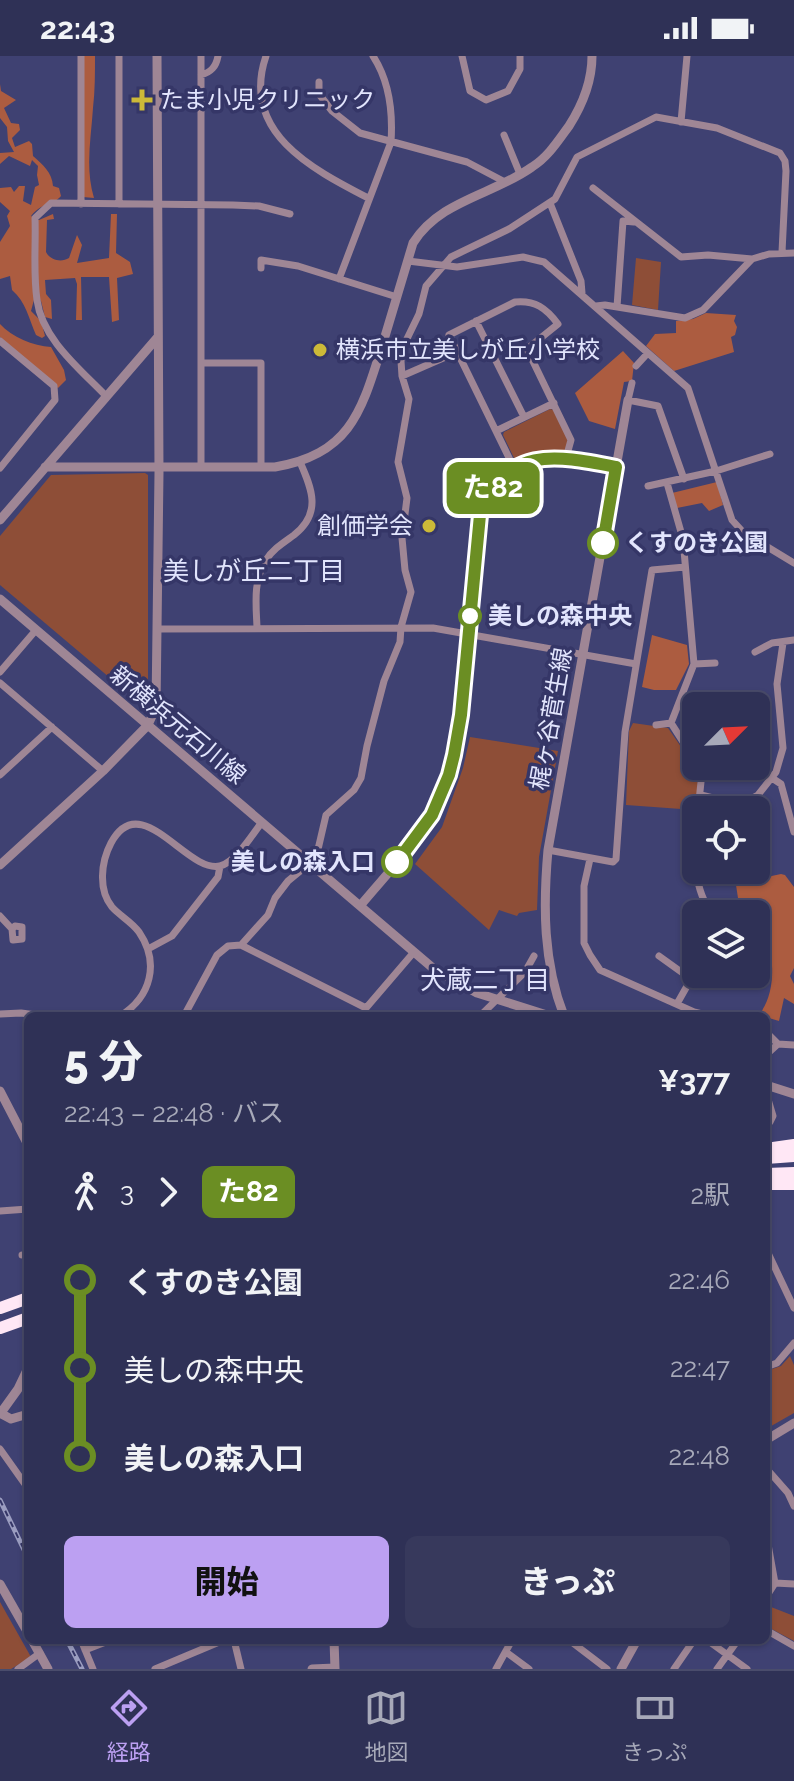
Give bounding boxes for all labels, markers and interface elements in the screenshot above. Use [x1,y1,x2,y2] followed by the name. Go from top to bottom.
[40,11,115,46] text: 22:43
[160,85,375,114] place label: たま小児クリニック
[131,89,153,111] marker: たま小児クリニック
[336,335,600,364] place label: 横浜市立美しが丘小学校
[311,341,329,359] marker: 横浜市立美しが丘小学校
[447,462,539,514] line badge: た82
[463,471,523,504] text: た82
[317,511,413,540] place label: 創価学会
[420,517,438,535] marker: 創価学会
[588,528,618,558] marker: くすのき公園
[625,528,768,557] place label: くすのき公園
[163,556,345,586] district label: 美しが丘二丁目
[488,601,632,630] place label: 美しの森中央
[459,605,481,627] marker: 美しの森中央
[524,645,577,792] street label: 梶ヶ谷菅生線
[105,660,252,790] street label: 新横浜元石川線
[682,692,770,780] north arrow
[682,692,770,988] map controls
[682,796,770,884] button: locate
[231,847,375,876] place label: 美しの森入口
[382,847,412,877] marker: 美しの森入口
[682,900,770,988] button: layers
[420,965,550,995] district label: 犬蔵二丁目
[64,1036,143,1087] text: 5 分
[658,1063,730,1098] text: ¥377
[64,1098,284,1128] text: 22:43 – 22:48 · バス
[64,1170,108,1214] icon: walk
[146,1170,190,1214] icon: forward
[218,1175,279,1208] text: た82
[120,1177,134,1207] text: 3
[690,1180,730,1210] text: 2駅
[124,1265,303,1300] text: くすのき公園
[668,1265,730,1295] text: 22:46
[124,1353,304,1388] text: 美しの森中央
[670,1353,730,1383] text: 22:47
[124,1441,304,1476] text: 美しの森入口
[668,1441,730,1471] text: 22:48
[64,1536,389,1628] button: 開始
[405,1536,730,1628] button: きっぷ
[107,1686,151,1766] tab: 経路
[364,1686,408,1766] tab: 地図
[622,1686,687,1766] tab: きっぷ

